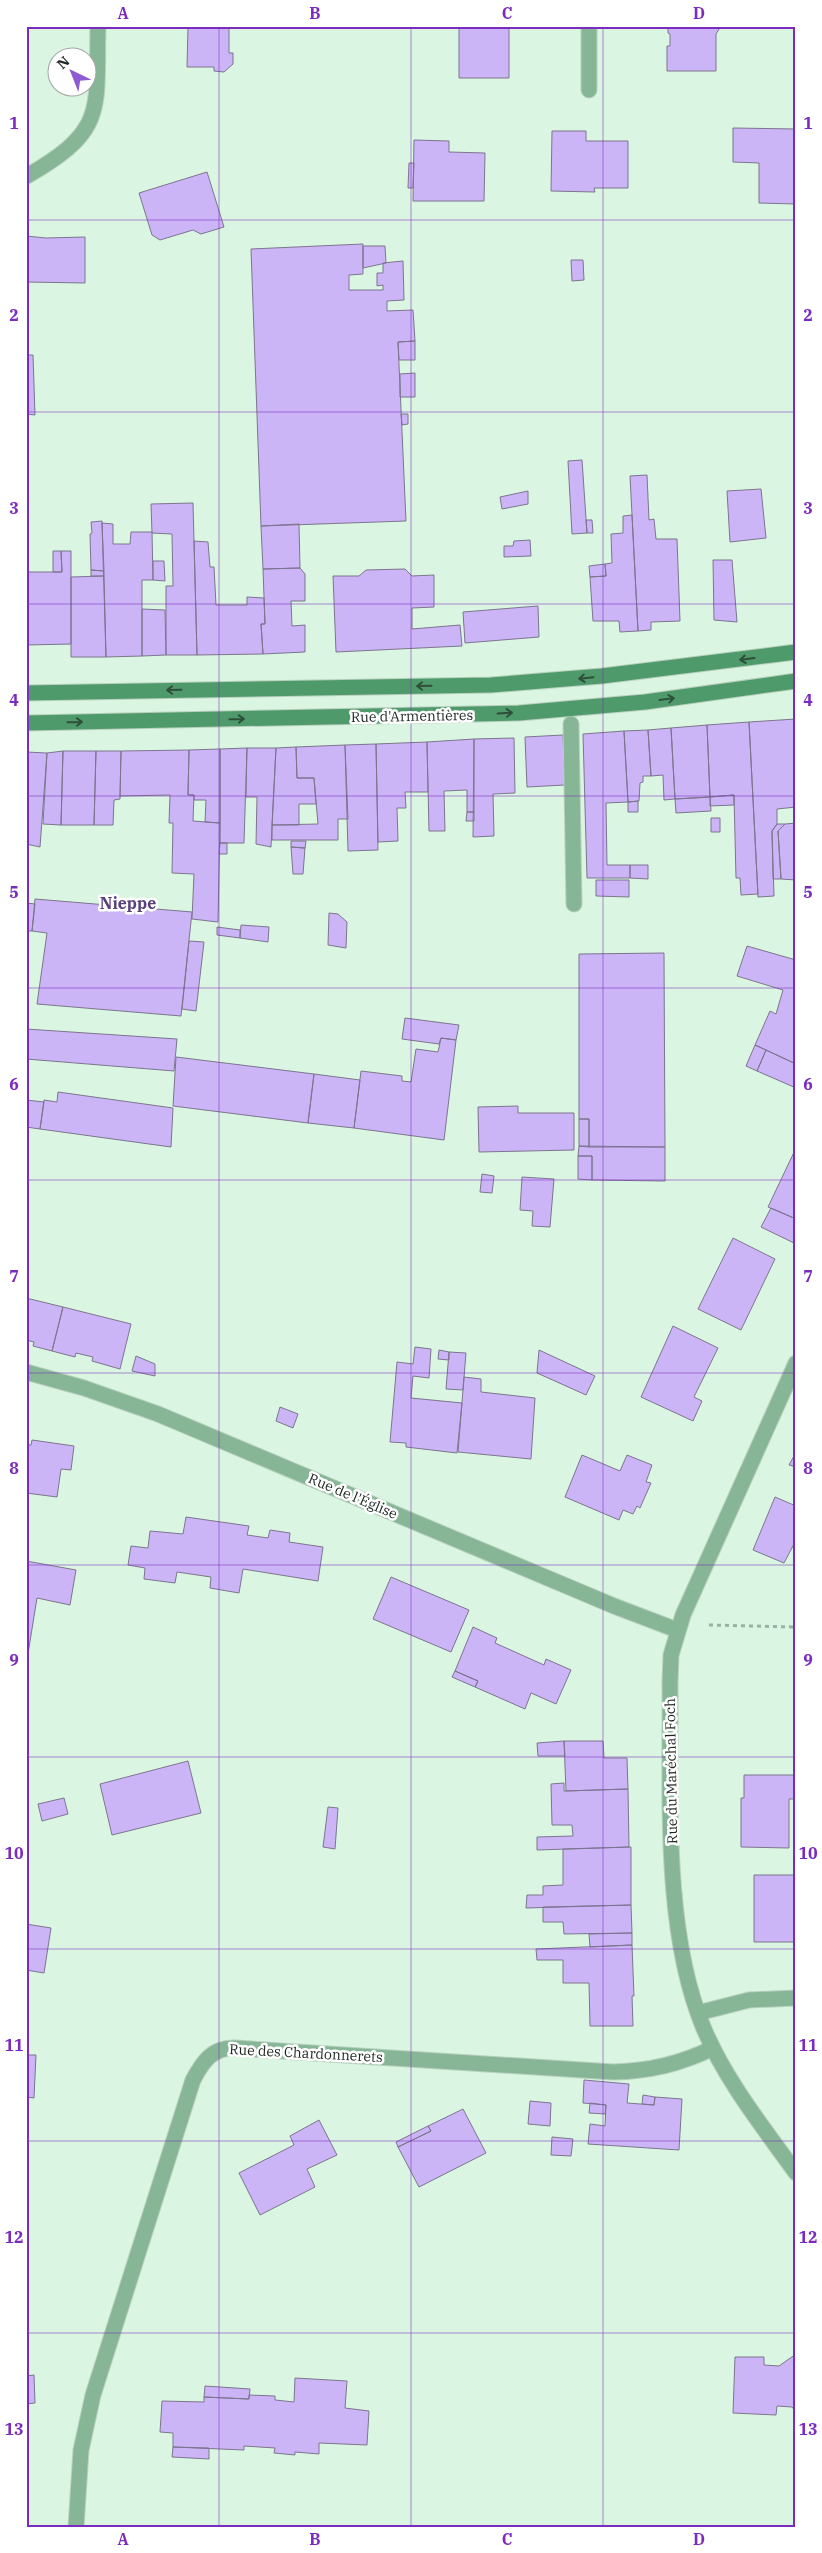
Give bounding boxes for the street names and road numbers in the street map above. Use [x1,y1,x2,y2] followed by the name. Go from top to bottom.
[351,706,474,726] street label: Rue d'Armentières
[306,1468,401,1523] street label: Rue de l'Église
[661,1698,681,1844] street label: Rue du Maréchal Foch
[229,2040,383,2066] street label: Rue des Chardonnerets

